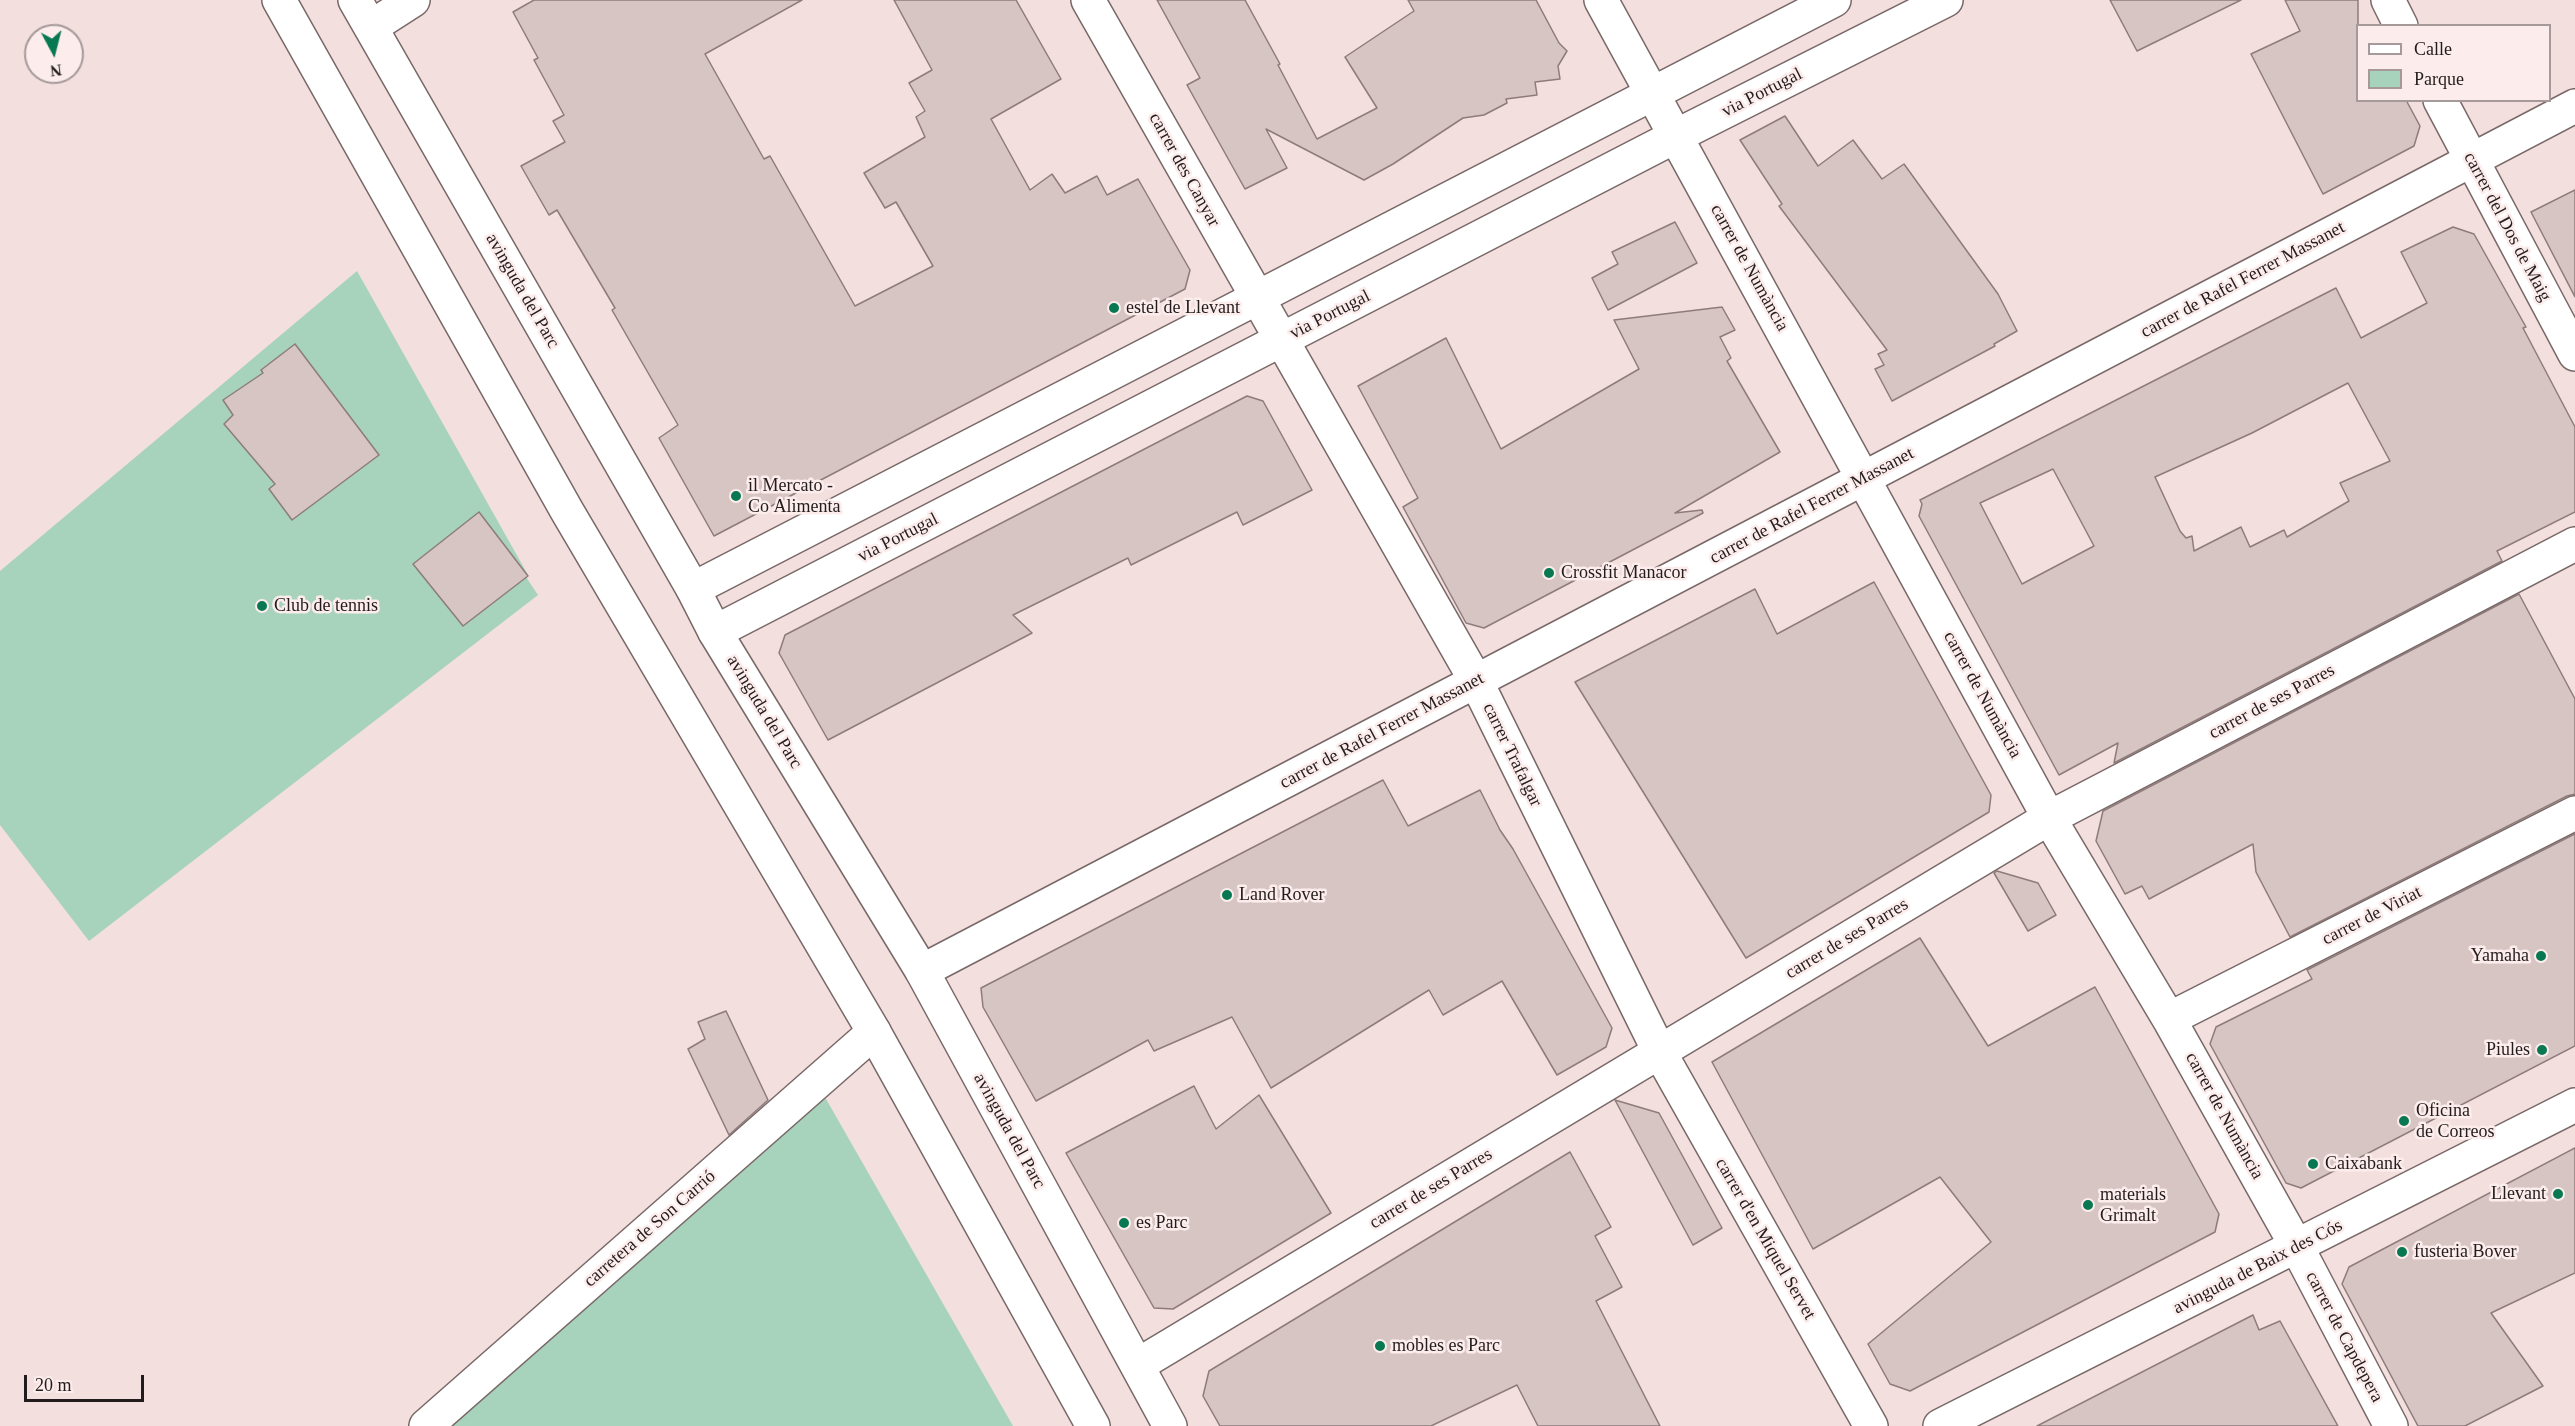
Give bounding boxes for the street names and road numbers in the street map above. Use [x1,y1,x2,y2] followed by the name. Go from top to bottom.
[1718,64,1806,122] street label: via Portugal
[1144,109,1224,231] street label: carrer des Canyar
[2459,149,2555,305] street label: carrer del Dos de Maig
[1705,201,1793,335] street label: carrer de Numància
[2137,217,2349,343] street label: carrer de Rafel Ferrer Massanet
[480,230,564,352] street label: avinguda del Parc
[1286,286,1374,344] street label: via Portugal
[1706,443,1918,569] street label: carrer de Rafel Ferrer Massanet
[854,509,942,567] street label: via Portugal
[1938,628,2026,762] street label: carrer de Numància
[722,651,806,773] street label: avinguda del Parc
[2205,660,2339,744] street label: carrer de ses Parres
[1276,668,1488,794] street label: carrer de Rafel Ferrer Massanet
[1478,700,1546,810] street label: carrer Trafalgar
[2319,882,2425,950] street label: carrer de Viriat
[1782,894,1912,984] street label: carrer de ses Parres
[2180,1049,2268,1183] street label: carrer de Numància
[968,1069,1050,1193] street label: avinguda del Parc
[1366,1144,1496,1234] street label: carrer de ses Parres
[1710,1155,1820,1323] street label: carrer d'en Miquel Servet
[580,1166,720,1292] street label: carretera de Son Carrió
[2170,1215,2346,1319] street label: avinguda de Baix des Cós
[2300,1268,2388,1406] street label: carrer de Capdepera

